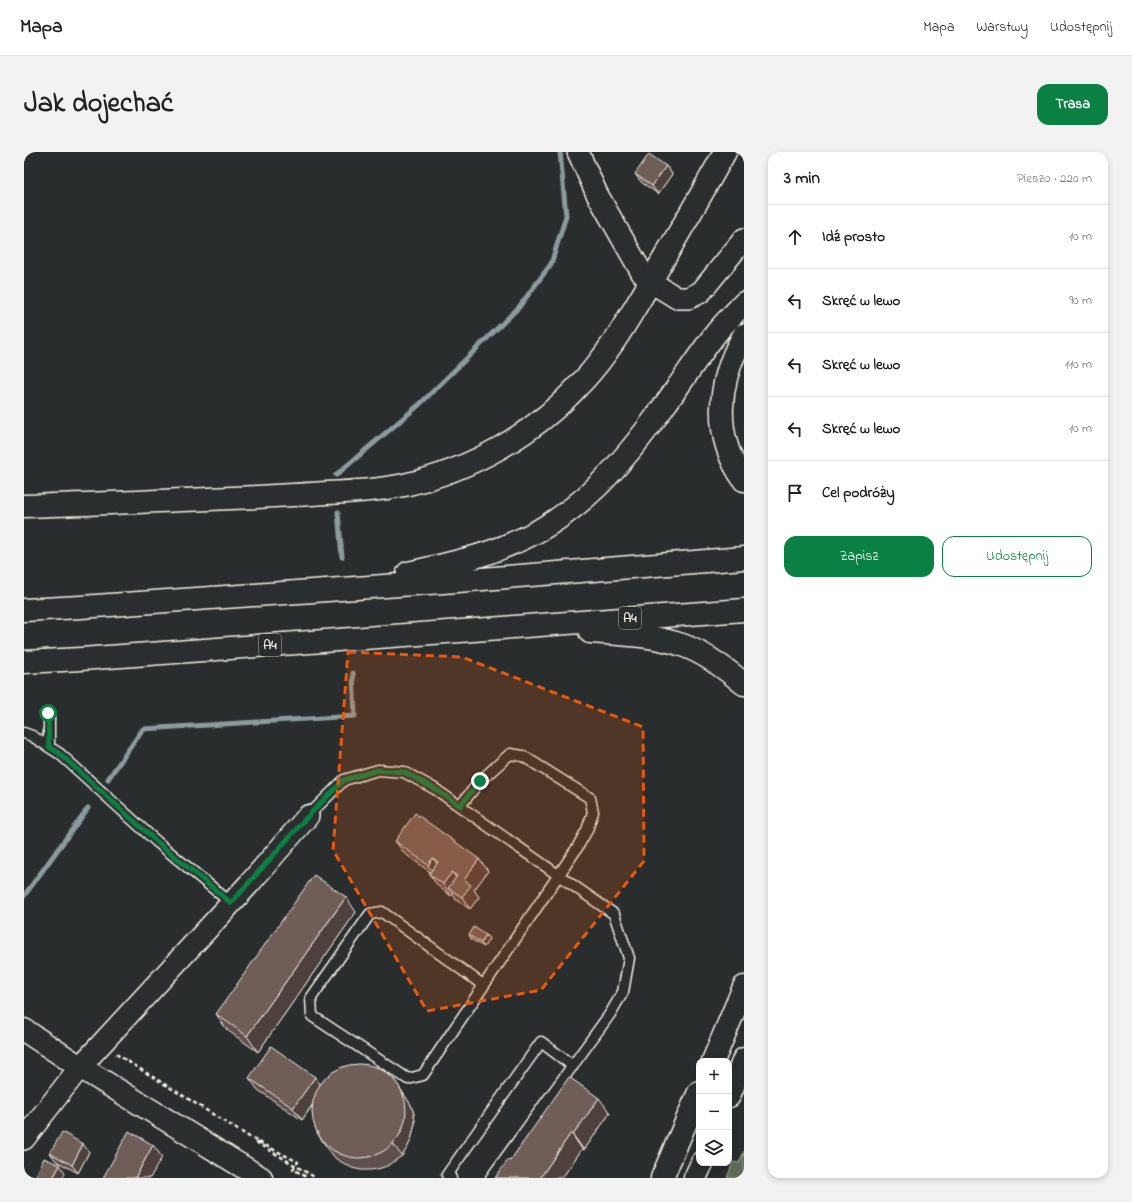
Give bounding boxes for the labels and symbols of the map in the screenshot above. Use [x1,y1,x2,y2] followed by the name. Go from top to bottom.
[619,607,641,629] road number: A4
[259,634,281,656] road number: A4
[39,704,57,722] route start
[471,772,489,790] route end

